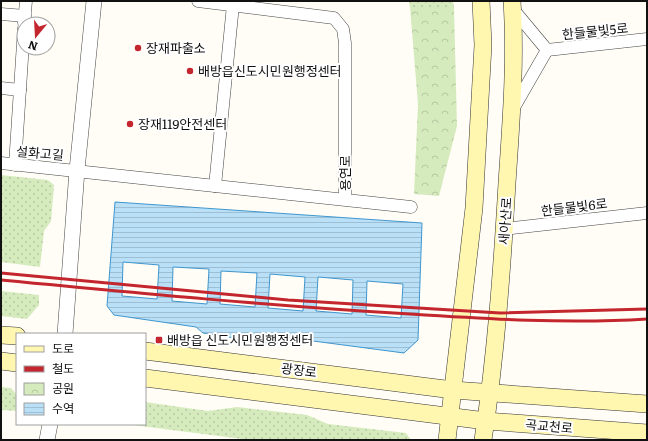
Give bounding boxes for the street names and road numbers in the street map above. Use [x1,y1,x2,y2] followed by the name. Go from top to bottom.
[561,18,629,43] street label: 한들물빛5로
[15,141,65,164] street label: 설화고길
[335,155,354,191] street label: 용연로
[540,193,608,220] street label: 한들물빛6로
[493,196,516,245] street label: 새아산로
[280,358,318,381] street label: 광장로
[524,414,574,437] street label: 곡교천로

